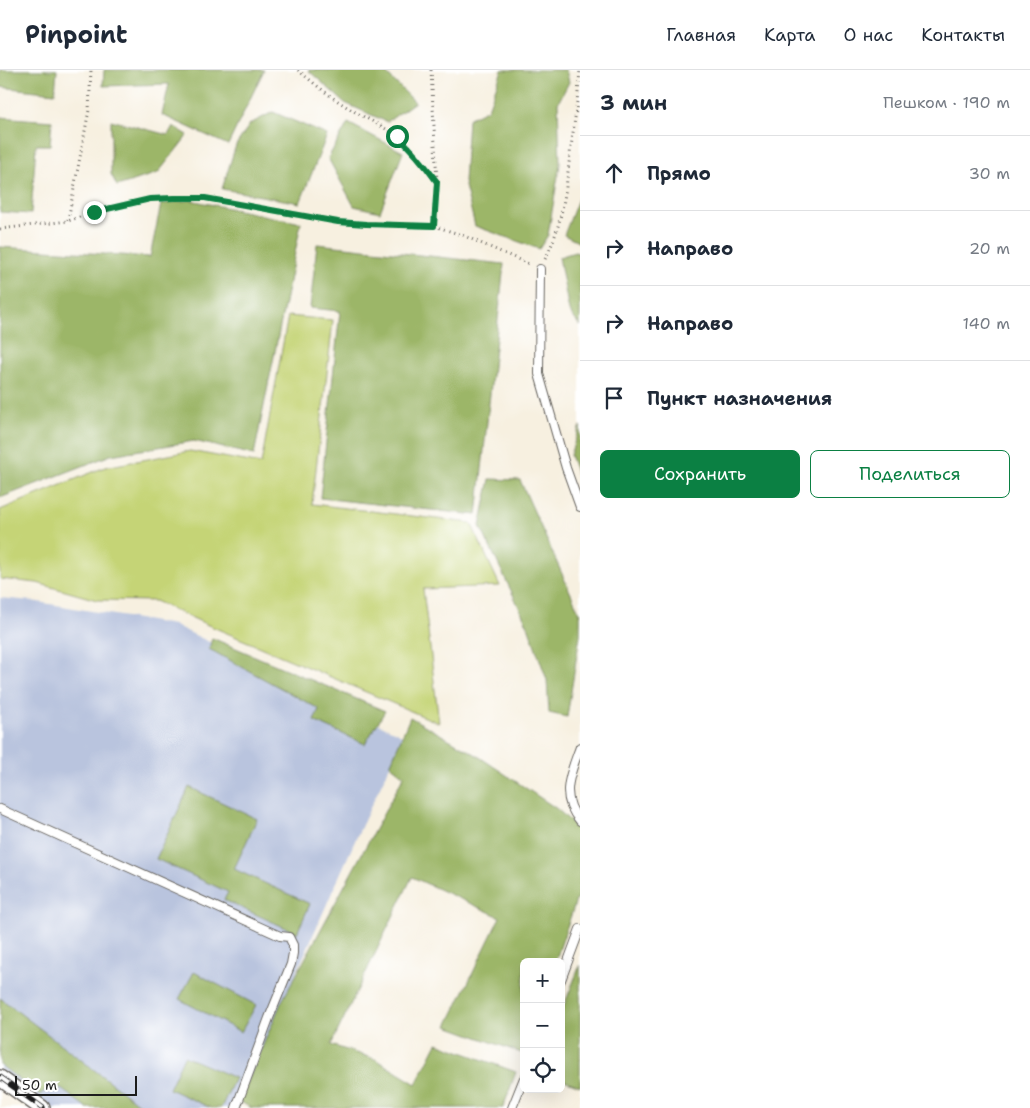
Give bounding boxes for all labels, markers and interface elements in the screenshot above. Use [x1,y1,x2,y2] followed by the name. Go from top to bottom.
[25,19,127,51] text: Pinpoint
[666,23,736,47] text: Главная
[764,23,816,47] text: Карта
[844,23,893,47] text: О нас
[921,23,1005,47] text: Контакты
[600,89,667,117] text: 3 мин
[883,92,1010,113] text: Пешком · 190 m
[386,125,409,148] route start
[600,159,628,187] icon: ahead
[647,161,711,186] text: Прямо
[969,163,1010,184] text: 30 m
[83,201,106,224] route end
[600,234,628,262] icon: right
[647,236,733,261] text: Направо
[969,238,1010,259] text: 20 m
[600,309,628,337] icon: right
[647,311,733,336] text: Направо
[963,313,1010,334] text: 140 m
[600,384,628,412] icon: arrive
[647,386,832,411] text: Пункт назначения
[600,450,800,498] button: Сохранить
[810,450,1010,498] button: Поделиться
[520,958,565,1093] map controls
[520,958,565,1003] button: +
[520,1003,565,1048] button: −
[520,1048,565,1093] button: locate
[15,1073,138,1096] scale bar
[22,1076,57,1094] text: 50 m

